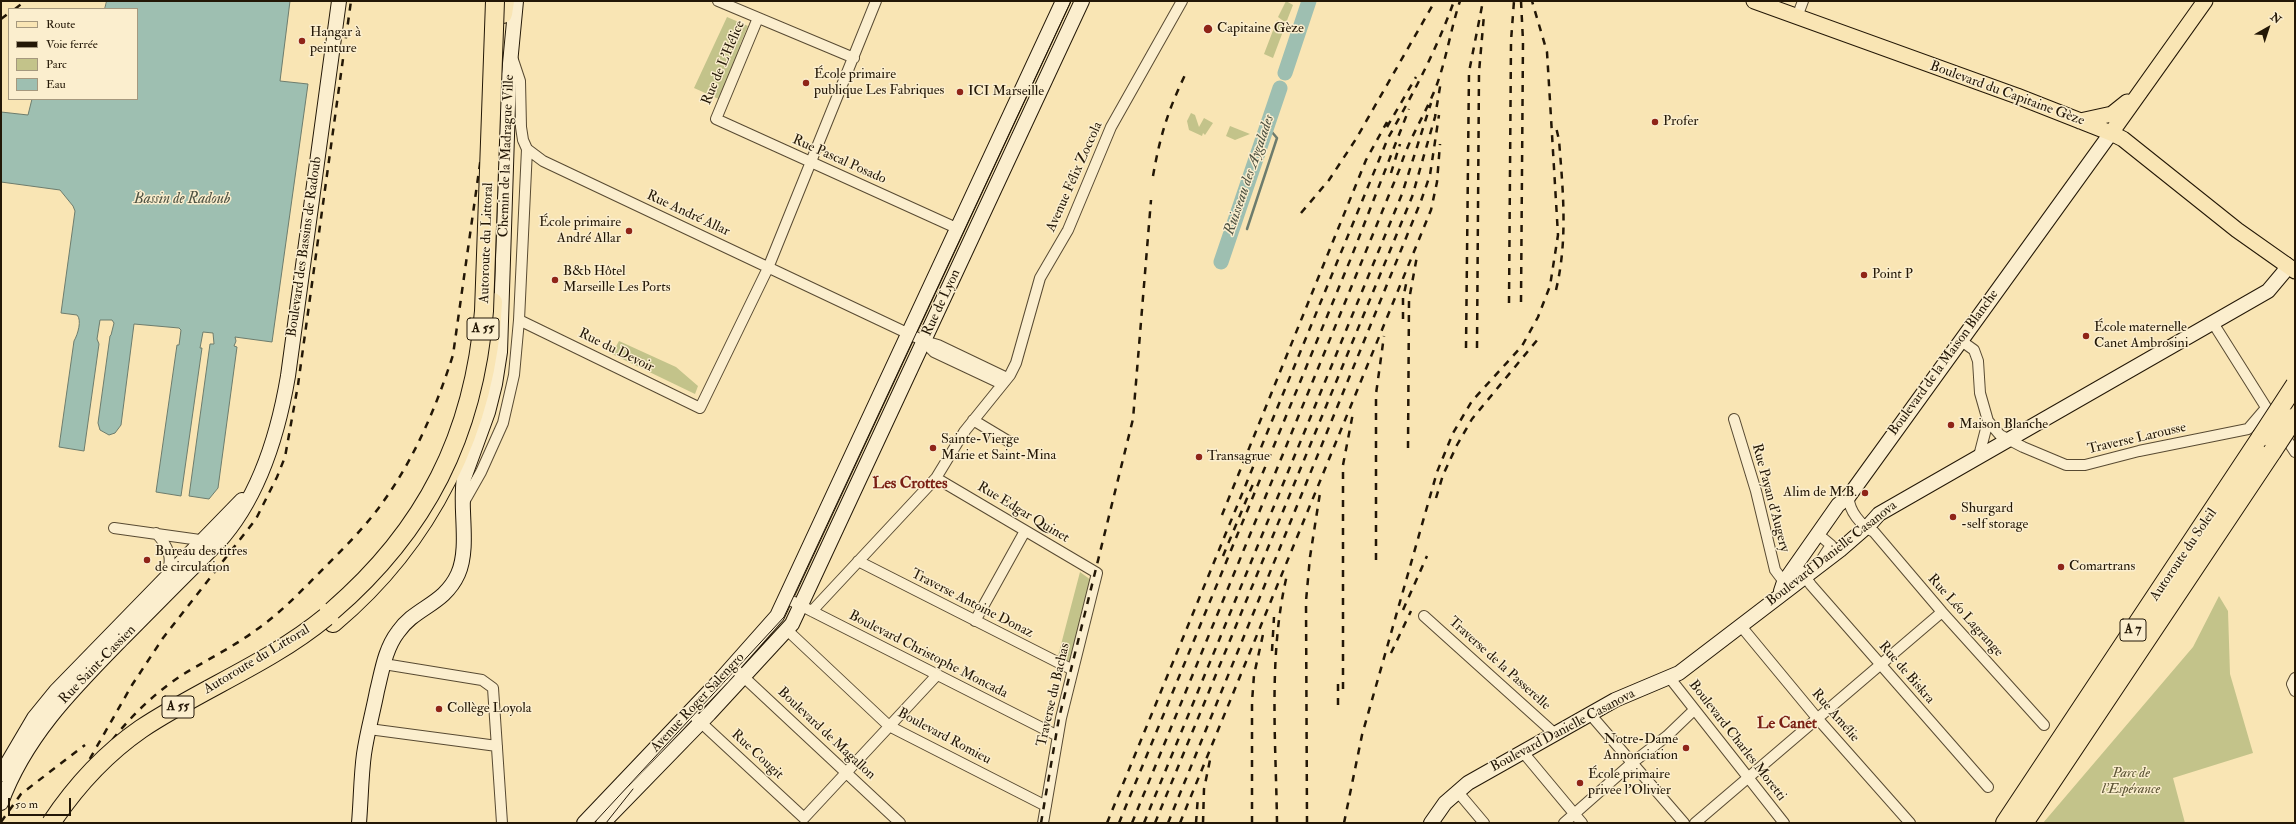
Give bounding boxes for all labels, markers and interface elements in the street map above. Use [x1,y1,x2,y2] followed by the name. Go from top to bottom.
[8,8,138,100] legend
[2248,8,2288,48] north arrow
[2268,10,2284,26] text: N
[46,17,75,32] text: Route
[699,18,749,108] street label: Rue de L'Hélice
[1217,21,1304,37] place label: Capitaine Gèze
[1202,23,1214,35] marker: Capitaine Gèze
[310,25,361,58] place label: Hangar à peinture
[297,36,307,46] marker: Hangar à peinture
[46,37,98,52] text: Voie ferrée
[46,57,67,72] text: Parc
[1927,58,2087,130] street label: Boulevard du Capitaine Gèze
[814,67,944,100] place label: École primaire publique Les Fabriques
[496,74,518,238] street label: Chemin de la Madrague Ville
[46,77,66,92] text: Eau
[801,78,811,88] marker: École primaire publique Les Fabriques
[968,84,1044,100] place label: ICI Marseille
[955,87,965,97] marker: ICI Marseille
[1221,113,1279,237] water label: Ruisseau des Aygalades
[1663,114,1699,130] place label: Profer
[1650,117,1660,127] marker: Profer
[1043,119,1107,235] street label: Avenue Félix Zoccola
[789,132,889,188] street label: Rue Pascal Posado
[284,156,326,338] street label: Boulevard des Bassins de Radoub
[476,182,498,304] street label: Autoroute du Littoral
[644,187,732,241] street label: Rue André Allar
[134,191,230,209] water label: Bassin de Radoub
[539,215,621,248] place label: École primaire André Allar
[624,226,634,236] marker: École primaire André Allar
[563,264,671,296] place label: B&b Hôtel Marseille Les Ports
[919,267,965,339] street label: Rue de Lyon
[1872,267,1913,283] place label: Point P
[1859,270,1869,280] marker: Point P
[550,275,560,285] marker: B&b Hôtel Marseille Les Ports
[1885,287,2003,439] street label: Boulevard de la Maison Blanche
[467,318,499,340] road number: A 55
[2094,320,2188,352] place label: École maternelle Canet Ambrosini
[576,326,656,376] street label: Rue du Devoir
[2081,331,2091,341] marker: École maternelle Canet Ambrosini
[1959,417,2048,433] place label: Maison Blanche
[2086,419,2188,459] street label: Traverse Larousse
[1946,420,1956,430] marker: Maison Blanche
[941,432,1056,464] place label: Sainte-Vierge Marie et Saint-Mina
[1747,442,1793,554] street label: Rue Payan d'Augery
[928,443,938,453] marker: Sainte-Vierge Marie et Saint-Mina
[1207,449,1270,465] place label: Transagrue
[1194,452,1204,462] marker: Transagrue
[873,475,947,495] district label: Les Crottes
[974,479,1072,547] street label: Rue Edgar Quinet
[1783,485,1857,501] place label: Alim de M.B.
[1860,488,1870,498] marker: Alim de M.B.
[1763,498,1901,610] street label: Boulevard Danielle Casanova
[1961,501,2028,534] place label: Shurgard -self storage
[2147,506,2221,604] street label: Autoroute du Soleil
[1948,512,1958,522] marker: Shurgard -self storage
[155,544,247,576] place label: Bureau des titres de circulation
[142,555,152,565] marker: Bureau des titres de circulation
[2069,559,2135,575] place label: Comartrans
[2056,562,2066,572] marker: Comartrans
[908,566,1036,642] street label: Traverse Antoine Donaz
[1924,571,2006,661] street label: Rue Léo Lagrange
[846,608,1010,702] street label: Boulevard Christophe Moncada
[1445,614,1553,714] street label: Traverse de la Passerelle
[2120,619,2146,641] road number: A 7
[56,622,140,708] street label: Rue Saint-Cassien
[201,622,313,698] street label: Autoroute du Littoral
[1874,638,1938,708] street label: Rue de Biskra
[1034,642,1074,748] street label: Traverse du Bachas
[648,650,748,756] street label: Avenue Roger Salengro
[1685,677,1789,805] street label: Boulevard Charles Moretti
[774,684,878,784] street label: Boulevard de Magallon
[1488,686,1638,776] street label: Boulevard Danielle Casanova
[1807,686,1863,746] street label: Rue Amélie
[162,696,194,718] road number: A 55
[447,701,532,717] place label: Collège Loyola
[434,704,444,714] marker: Collège Loyola
[894,705,994,769] street label: Boulevard Romieu
[1757,715,1817,735] district label: Le Canet
[727,727,787,783] street label: Rue Cougit
[1604,732,1678,764] place label: Notre-Dame Annonciation
[1681,743,1691,753] marker: Notre-Dame Annonciation
[2102,766,2160,798] park label: Parc de l'Espérance
[1588,767,1671,800] place label: École primaire privee l'Olivier
[1575,778,1585,788] marker: École primaire privee l'Olivier
[10,790,73,816] scale bar
[15,797,38,812] text: 50 m

